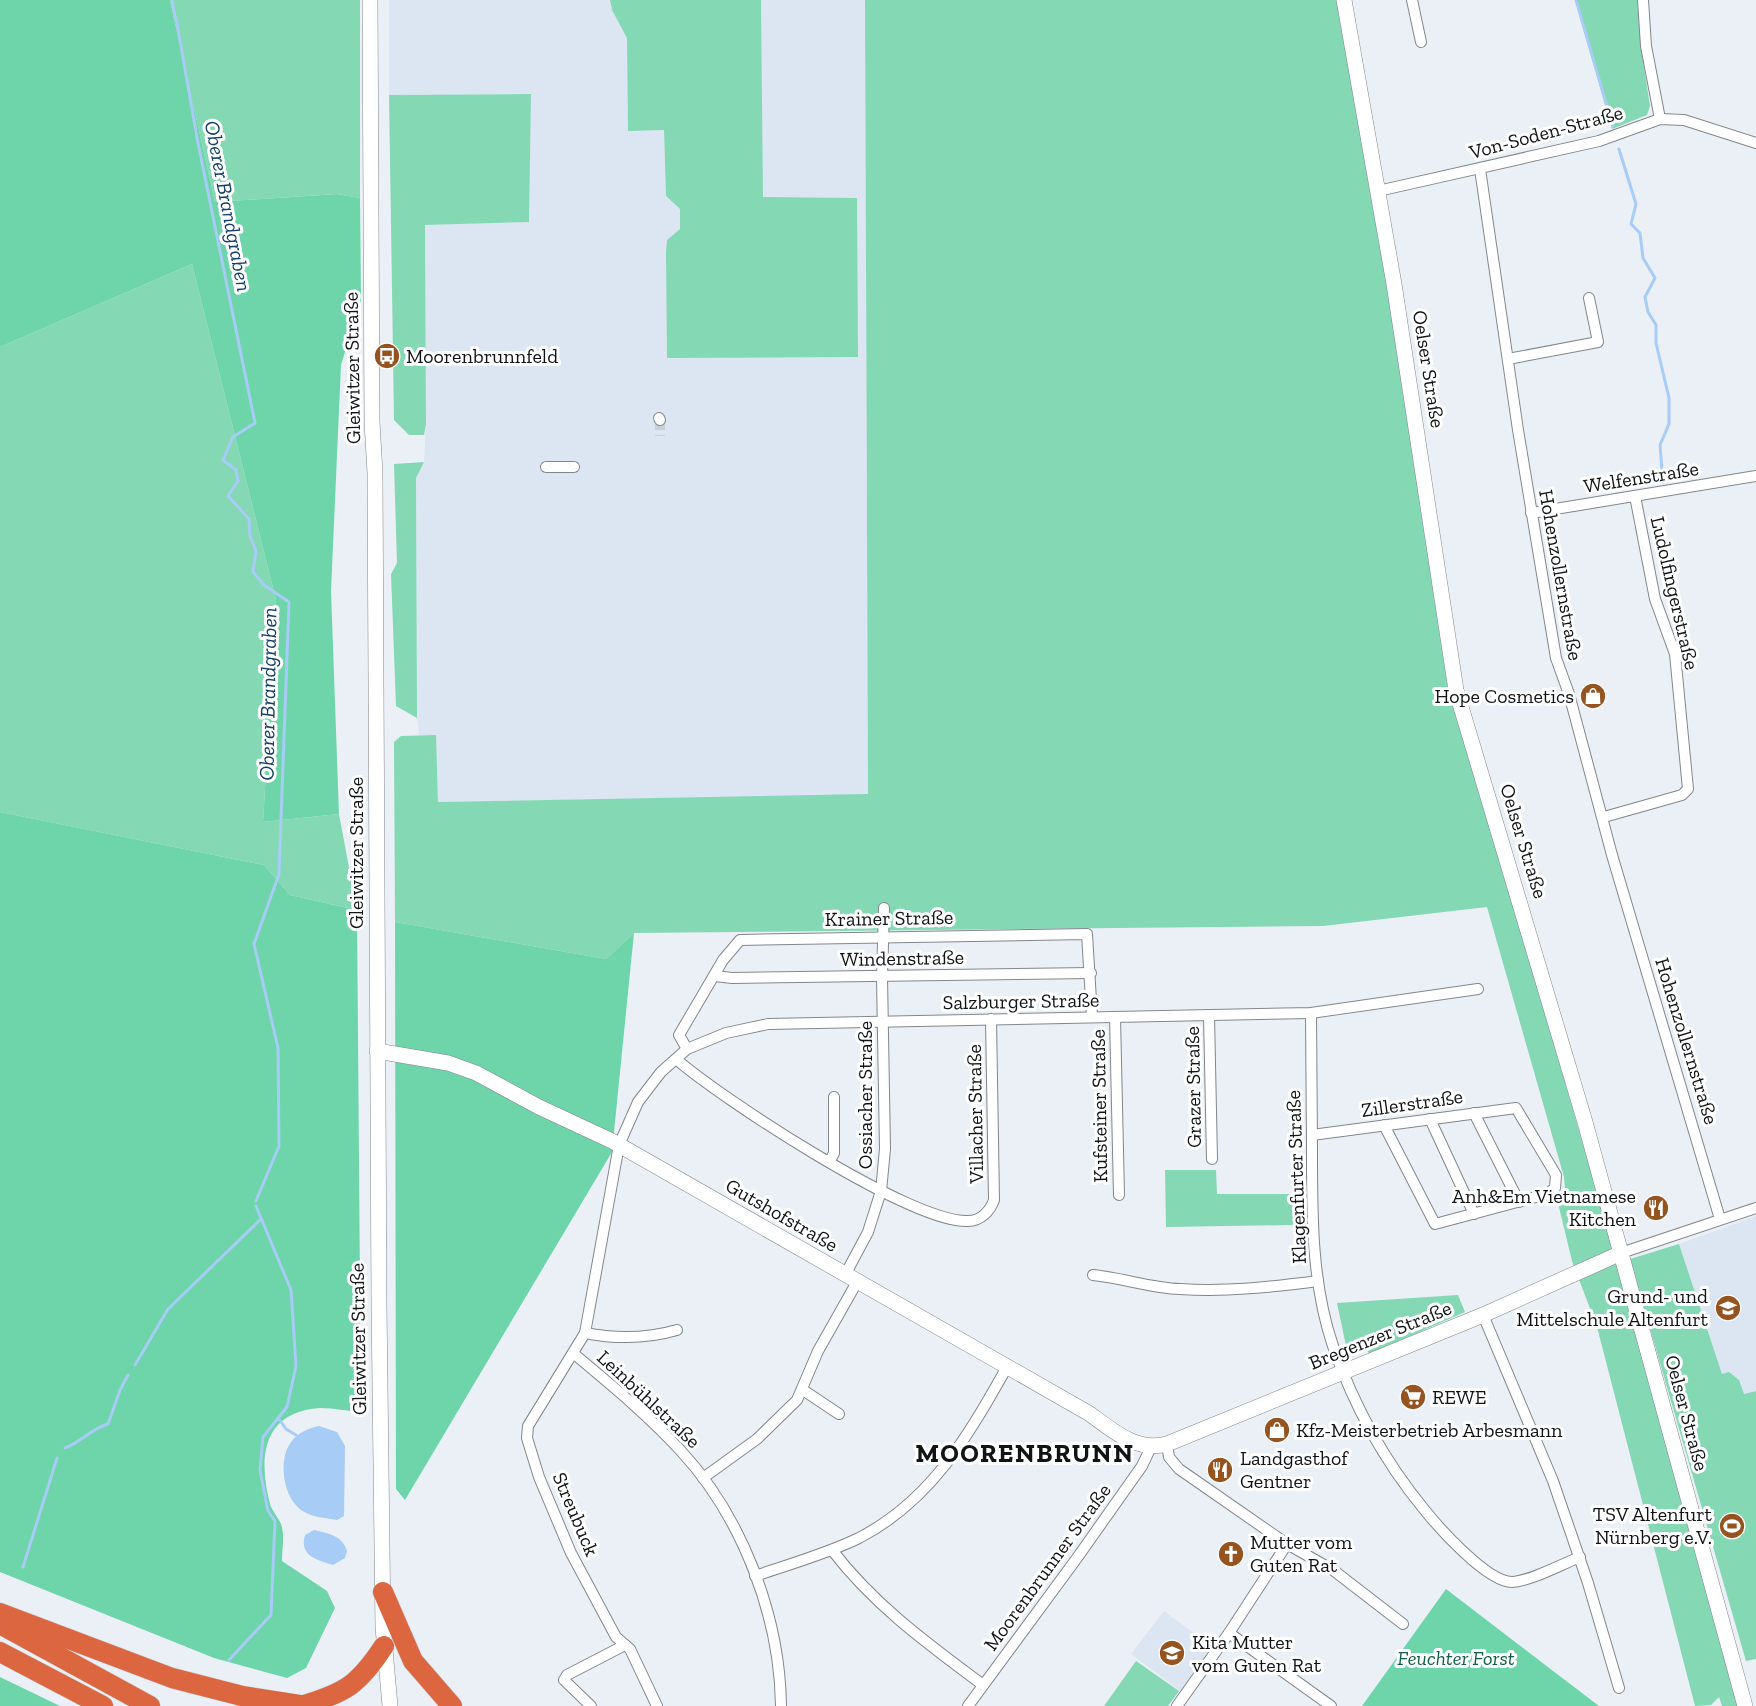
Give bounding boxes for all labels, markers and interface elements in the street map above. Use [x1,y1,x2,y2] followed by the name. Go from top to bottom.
[1466,100,1625,164] street label: Von-Soden-Straße
[200,118,257,293] water label: Oberer Brandgraben
[339,292,365,444] street label: Gleiwitzer Straße
[1408,309,1450,429] street label: Oelser Straße
[372,341,402,371] bus stop icon: Moorenbrunnfeld
[406,344,558,368] place label: Moorenbrunnfeld
[1582,456,1700,498] street label: Welfenstraße
[1534,488,1588,662] street label: Hohenzollernstraße
[1646,514,1704,672] street label: Ludolfingerstraße
[253,607,282,781] water label: Oberer Brandgraben
[1578,681,1608,711] shop icon: Hope Cosmetics
[1435,684,1574,708] place label: Hope Cosmetics
[344,777,368,929] street label: Gleiwitzer Straße
[1495,781,1553,901] street label: Oelser Straße
[825,905,953,931] street label: Krainer Straße
[840,945,964,971] street label: Windenstraße
[1650,955,1724,1127] street label: Hohenzollernstraße
[942,988,1100,1014] street label: Salzburger Straße
[853,1021,877,1169] street label: Ossiacher Straße
[1180,1026,1206,1148] street label: Grazer Straße
[1086,1029,1112,1183] street label: Kufsteiner Straße
[962,1044,988,1185] street label: Villacher Straße
[1360,1084,1464,1122] street label: Zillerstraße
[1281,1090,1311,1264] street label: Klagenfurter Straße
[722,1173,842,1257] street label: Gutshofstraße
[1452,1184,1637,1231] place label: Anh&Em Vietnamese Kitchen
[1641,1193,1671,1223] restaurant icon: Anh&Em Vietnamese Kitchen
[345,1263,371,1415] street label: Gleiwitzer Straße
[1516,1284,1709,1331] place label: Grund- und Mittelschule Altenfurt
[1713,1293,1743,1323] school or university icon: Grund- und Mittelschule Altenfurt
[1305,1295,1455,1375] street label: Bregenzer Straße
[592,1345,706,1453] street label: Leinbühlstraße
[1660,1353,1714,1473] street label: Oelser Straße
[1398,1382,1428,1412] supermarket icon: REWE
[1432,1385,1487,1409] place label: REWE
[1262,1415,1292,1445] shop icon: Kfz-Meisterbetrieb Arbesmann
[1296,1418,1563,1442] place label: Kfz-Meisterbetrieb Arbesmann
[916,1437,1134,1469] district label: MOORENBRUNN
[1240,1446,1349,1493] place label: Landgasthof Gentner
[1205,1455,1235,1485] restaurant icon: Landgasthof Gentner
[548,1469,605,1560] street label: Streubuck
[978,1479,1116,1655] street label: Moorenbrunner Straße
[1593,1502,1713,1549] place label: TSV Altenfurt Nürnberg e.V.
[1717,1511,1747,1541] sports icon: TSV Altenfurt Nürnberg e.V.
[1250,1530,1353,1577] place label: Mutter vom Guten Rat
[1216,1539,1246,1569] church icon: Mutter vom Guten Rat
[1192,1630,1322,1677] place label: Kita Mutter vom Guten Rat
[1157,1638,1187,1668] school or university icon: Kita Mutter vom Guten Rat
[1397,1646,1515,1670] park label: Feuchter Forst

